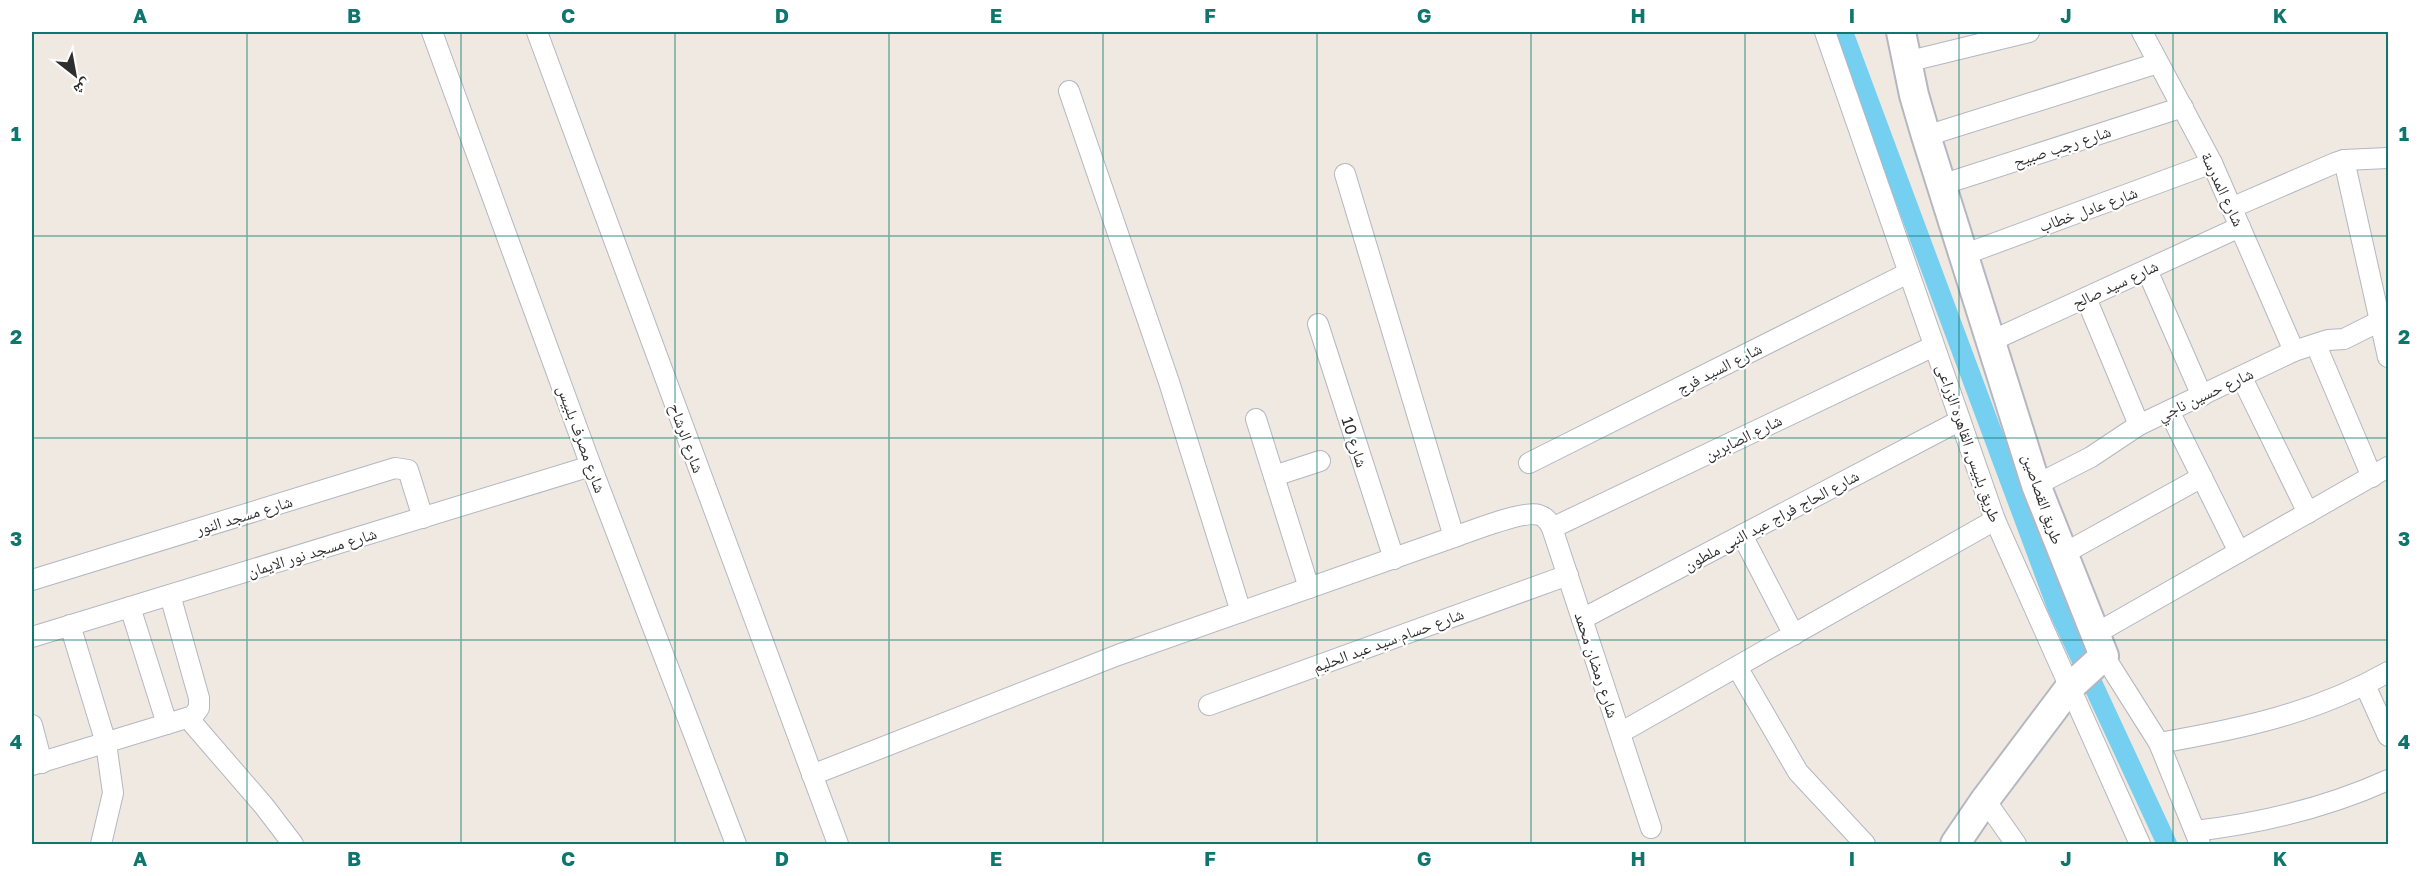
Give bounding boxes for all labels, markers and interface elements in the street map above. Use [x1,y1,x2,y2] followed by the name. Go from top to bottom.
[133,3,147,27] text: A
[347,3,361,27] text: B
[561,3,575,27] text: C
[775,3,789,27] text: D
[990,3,1002,27] text: E
[1204,3,1216,27] text: F
[1417,3,1431,27] text: G
[1630,3,1646,27] text: H
[1849,3,1855,27] text: I
[2060,3,2072,27] text: J
[2273,3,2288,27] text: K
[45,45,105,105] north arrow
[70,75,95,101] text: ش
[11,121,21,145] text: 1
[2011,121,2114,172] street label: شارع رجب صبيح
[2399,121,2409,145] text: 1
[2196,149,2249,230] street label: شارع المدرسة
[2036,182,2140,237] street label: شارع عادل خطاب
[2069,255,2162,314] street label: شارع سيد صالح
[10,324,22,348] text: 2
[2398,324,2410,348] text: 2
[1673,338,1765,399] street label: شارع السيد فرج
[1932,361,2005,525] street label: طريق بلبيس, القاهره الزراعى
[2154,363,2258,428] street label: شارع حسين ناجي
[552,382,611,496] street label: شارع مصرف بلبيس
[664,400,709,476] street label: شارع الرشاح
[1701,410,1785,465] street label: شارع الصابرين
[1336,414,1373,470] street label: شارع 10
[2017,451,2068,547] street label: طريق القصاصين
[1680,465,1863,576] street label: شارع الحاج فراج عبد النبى ملطون
[192,491,295,540] street label: شارع مسجد النور
[245,523,379,582] street label: شارع مسجد نور الايمان
[10,526,22,550] text: 3
[2398,526,2410,550] text: 3
[1310,603,1467,678] street label: شارع حسام سيد عبد الحليم
[1570,610,1623,721] street label: شارع رمضان محمد
[10,729,22,753] text: 4
[2398,729,2410,753] text: 4
[133,846,147,870] text: A
[347,846,361,870] text: B
[561,846,575,870] text: C
[775,846,789,870] text: D
[990,846,1002,870] text: E
[1204,846,1216,870] text: F
[1417,846,1431,870] text: G
[1630,846,1646,870] text: H
[1849,846,1855,870] text: I
[2060,846,2072,870] text: J
[2273,846,2288,870] text: K

